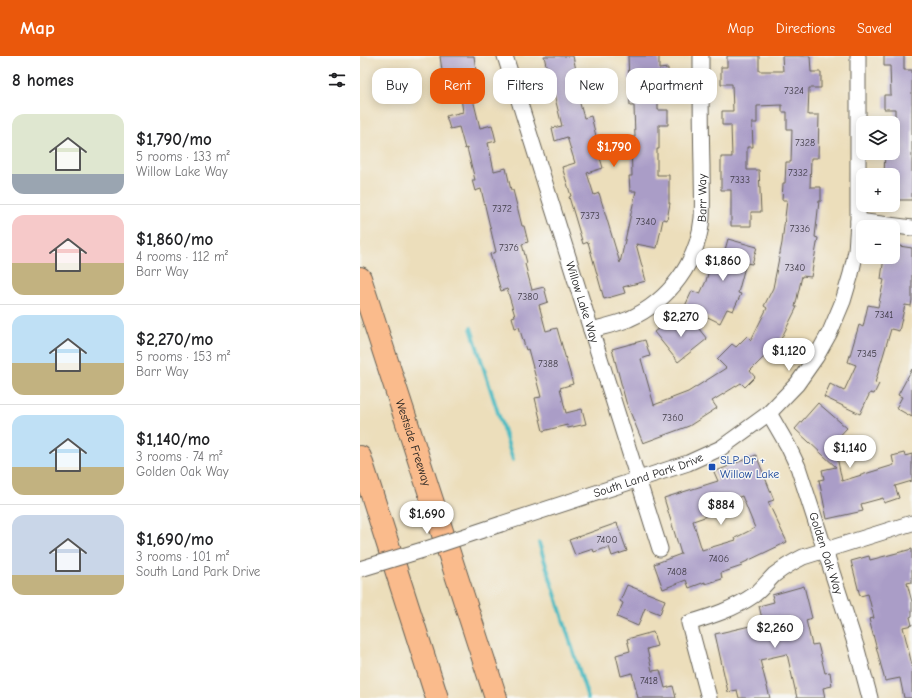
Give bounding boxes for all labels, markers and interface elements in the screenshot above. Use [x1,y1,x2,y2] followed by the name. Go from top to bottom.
[20,17,55,39] text: Map
[727,20,754,37] text: Map
[776,20,835,37] text: Directions
[857,20,892,37] text: Saved
[372,68,422,104] chip: Buy
[430,68,485,104] chip: Rent
[493,68,557,104] chip: Filters
[565,68,618,104] chip: New
[626,68,717,104] chip: Apartment
[326,69,348,91] icon: filters
[12,71,74,90] text: 8 homes
[784,85,804,97] house number: 7324
[856,116,900,264] map controls
[856,116,900,160] button: layers
[44,130,92,178] icon: home
[136,130,212,149] text: $1,790/mo
[581,134,647,168] pin: $1,790
[795,137,815,149] house number: 7328
[596,139,632,154] text: $1,790
[136,149,230,164] text: 5 rooms · 133 m²
[136,164,228,179] text: Willow Lake Way
[788,167,808,179] house number: 7332
[856,168,900,212] button: +
[695,173,709,223] street label: Barr Way
[730,174,750,186] house number: 7333
[492,203,512,215] house number: 7372
[580,210,600,222] house number: 7373
[636,216,656,228] house number: 7340
[856,220,900,264] button: −
[790,223,810,235] house number: 7336
[136,230,213,249] text: $1,860/mo
[44,231,92,279] icon: home
[499,242,519,254] house number: 7376
[690,248,756,282] pin: $1,860
[136,249,228,264] text: 4 rooms · 112 m²
[705,253,741,268] text: $1,860
[563,260,602,345] street label: Willow Lake Way
[785,262,805,274] house number: 7340
[136,264,188,279] text: Barr Way
[517,291,539,303] house number: 7380
[648,304,714,338] pin: $2,270
[663,309,699,324] text: $2,270
[875,309,893,321] house number: 7341
[136,330,213,349] text: $2,270/mo
[44,331,92,379] icon: home
[756,338,822,372] pin: $1,120
[772,343,806,358] text: $1,120
[857,348,877,360] house number: 7345
[136,349,230,364] text: 5 rooms · 153 m²
[538,358,558,370] house number: 7388
[136,364,188,379] text: Barr Way
[393,397,434,488] street label: Westside Freeway
[662,412,684,424] house number: 7360
[136,430,210,449] text: $1,140/mo
[44,431,92,479] icon: home
[817,435,883,469] pin: $1,140
[833,440,867,455] text: $1,140
[136,449,222,464] text: 3 rooms · 74 m²
[592,450,705,500] street label: South Land Park Drive
[720,453,779,481] place label: SLP Dr + Willow Lake
[707,462,717,472] marker: SLP Dr + Willow Lake
[136,464,229,479] text: Golden Oak Way
[697,492,745,526] pin: $884
[707,497,735,512] text: $884
[394,501,460,535] pin: $1,690
[409,506,445,521] text: $1,690
[806,510,846,597] street label: Golden Oak Way
[136,530,213,549] text: $1,690/mo
[44,531,92,579] icon: home
[597,534,617,546] house number: 7400
[136,549,229,564] text: 3 rooms · 101 m²
[709,553,729,565] house number: 7406
[136,564,260,579] text: South Land Park Drive
[667,566,687,578] house number: 7408
[742,615,808,649] pin: $2,260
[756,620,794,635] text: $2,260
[640,675,658,687] house number: 7418

